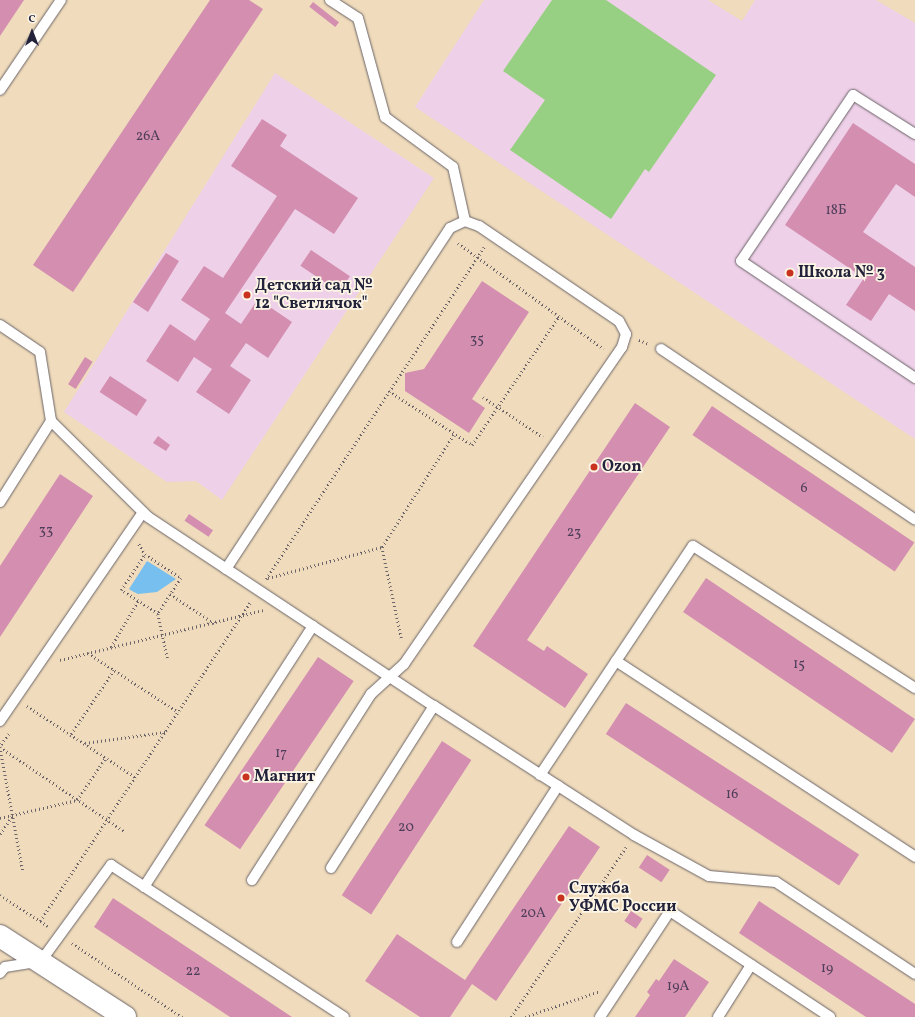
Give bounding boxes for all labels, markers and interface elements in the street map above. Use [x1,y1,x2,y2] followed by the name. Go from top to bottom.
[12,12,52,52] north arrow
[28,12,36,27] text: С
[136,129,160,145] house number: 26А
[825,203,847,219] house number: 18Б
[798,263,885,283] place label: Школа № 3
[785,268,795,278] marker: Школа № 3
[255,276,373,314] place label: Детский сад № 12 "Светлячок"
[242,290,252,300] marker: Детский сад № 12 "Светлячок"
[470,332,484,348] house number: 35
[602,457,642,477] place label: Ozon
[589,462,599,472] marker: Ozon
[800,481,808,497] house number: 6
[39,523,53,539] house number: 33
[567,525,581,541] house number: 23
[793,657,805,673] house number: 15
[275,746,287,762] house number: 17
[254,767,315,787] place label: Магнит
[241,772,251,782] marker: Магнит
[726,787,738,803] house number: 16
[398,820,414,836] house number: 20
[569,879,676,917] place label: Служба УФМС России
[556,893,566,903] marker: Служба УФМС России
[520,906,546,922] house number: 20А
[821,961,833,977] house number: 19
[185,964,201,980] house number: 22
[667,979,689,995] house number: 19А

